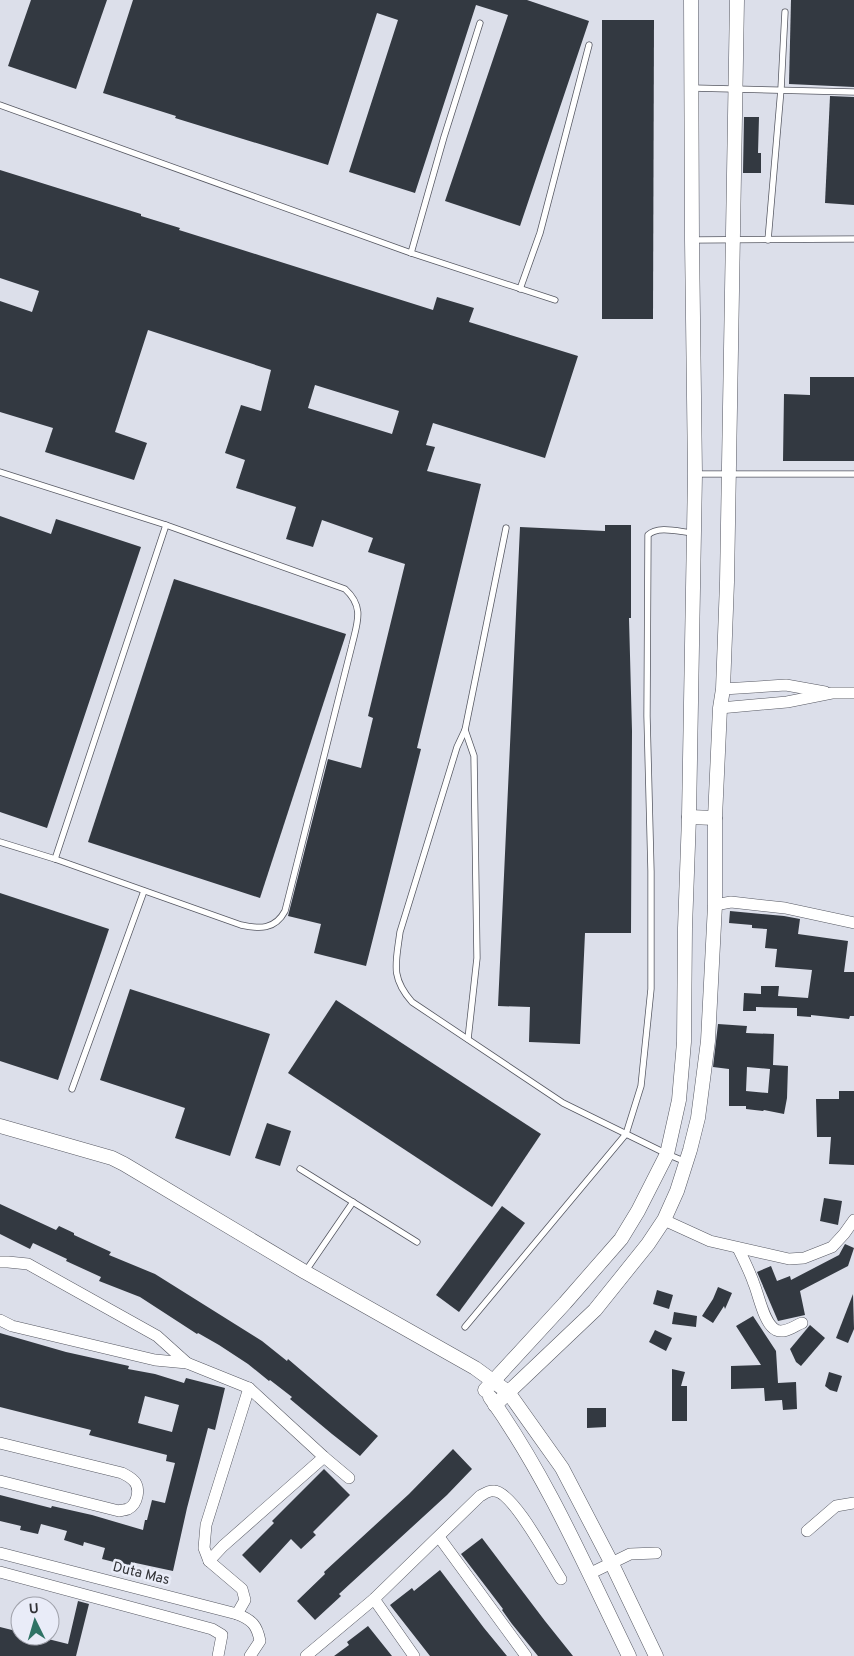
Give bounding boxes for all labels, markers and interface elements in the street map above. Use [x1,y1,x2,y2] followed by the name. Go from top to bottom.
[111,1559,171,1589] street label: Duta Mas
[10,1596,60,1646] north arrow
[28,1601,40,1618] text: U

